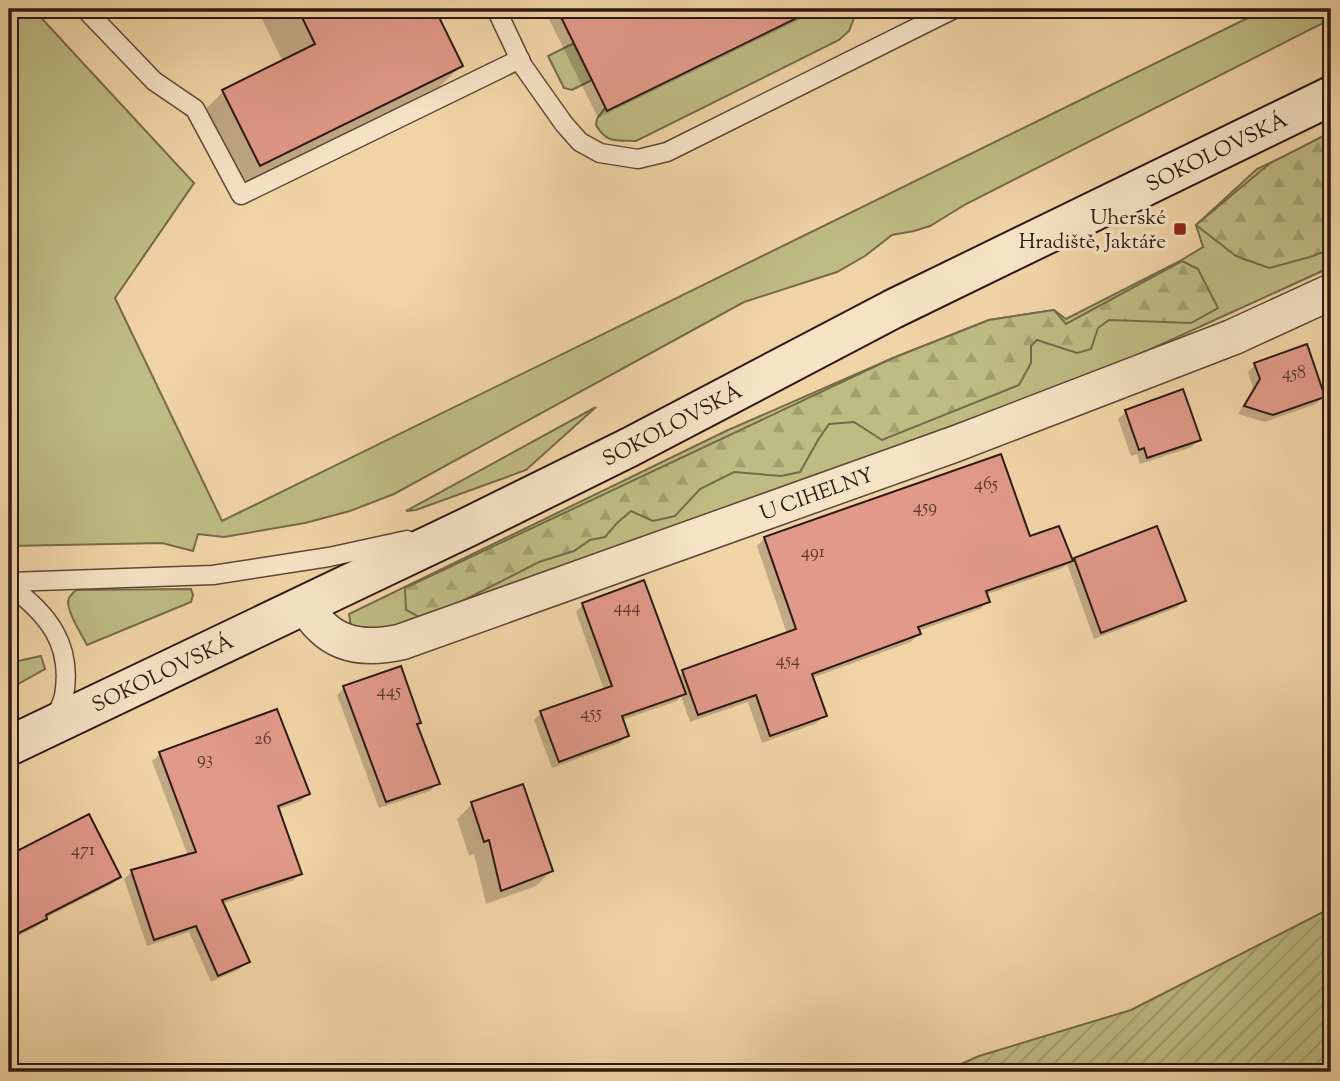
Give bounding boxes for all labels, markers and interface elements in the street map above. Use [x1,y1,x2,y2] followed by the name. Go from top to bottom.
[1142,106,1293,201] street label: SOKOLOVSKÁ
[1019,204,1166,258] place label: Uherské Hradiště, Jaktáře
[1172,221,1188,237] marker: Uherské Hradiště, Jaktáře
[1282,361,1306,387] house number: 458
[598,378,748,475] street label: SOKOLOVSKÁ
[756,461,878,530] street label: U CIHELNY
[974,472,998,498] house number: 465
[913,495,937,521] house number: 459
[801,540,825,566] house number: 491
[613,595,641,621] house number: 444
[87,628,239,721] street label: SOKOLOVSKÁ
[776,648,800,674] house number: 454
[377,679,401,705] house number: 445
[580,701,602,727] house number: 455
[254,727,272,753] house number: 26
[197,747,213,773] house number: 93
[71,838,95,864] house number: 471

